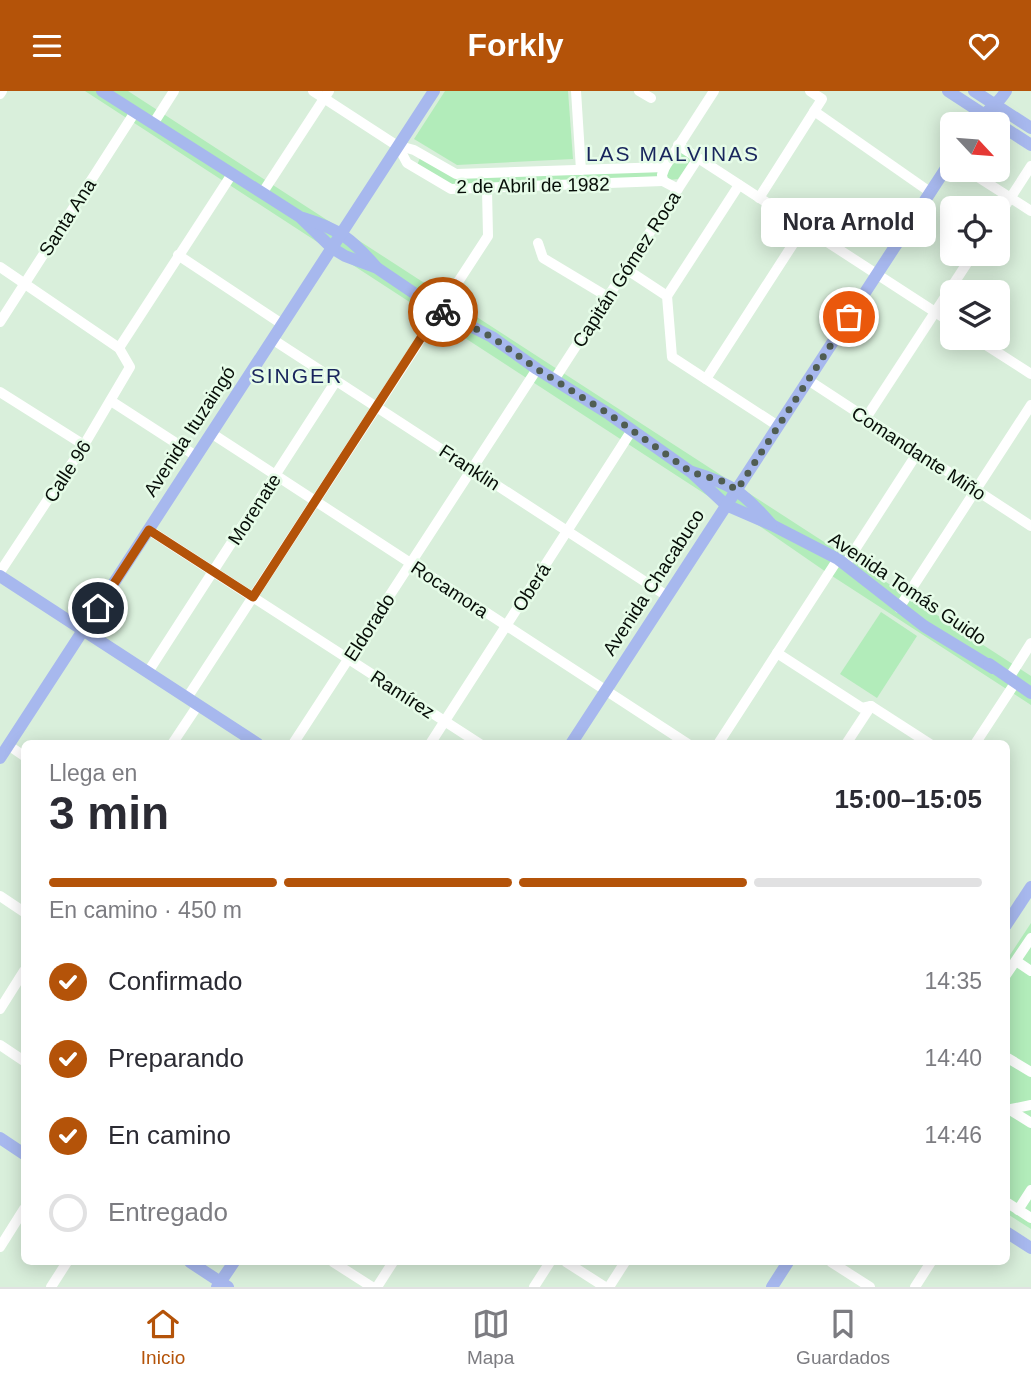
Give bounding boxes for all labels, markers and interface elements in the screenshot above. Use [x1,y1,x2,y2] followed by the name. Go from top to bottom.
[28,27,66,65] icon: menu
[467,27,564,63] text: Forkly
[965,27,1003,65] icon: heart
[940,112,1010,182] north arrow
[940,112,1010,350] map controls
[586,142,760,165] district label: LAS MALVINAS
[35,174,100,260] street label: Santa Ana
[456,174,610,197] street label: 2 de Abril de 1982
[568,187,685,351] street label: Capitán Gómez Roca
[940,196,1010,266] button: locate
[762,198,936,247] callout: Nora Arnold
[782,209,915,235] text: Nora Arnold
[408,277,478,347] courier
[940,280,1010,350] button: layers
[819,287,879,347] pin
[424,293,462,331] icon: bike
[830,298,868,336] icon: bag
[140,362,239,500] street label: Avenida Ituzaingó
[251,364,343,387] district label: SINGER
[848,402,990,505] street label: Comandante Miño
[40,436,95,506] street label: Calle 96
[436,440,504,495] street label: Franklin
[224,470,285,549] street label: Morenate
[598,505,708,659] street label: Avenida Chacabuco
[825,528,990,649] street label: Avenida Tomás Guido
[407,557,493,622] street label: Rocamora
[508,559,555,615] street label: Oberá
[68,578,128,638] pin
[79,589,117,627] icon: home
[340,590,399,665] street label: Eldorado
[367,666,439,723] street label: Ramírez
[49,760,137,786] text: Llega en
[835,784,982,814] text: 15:00–15:05
[49,787,169,839] text: 3 min
[49,897,242,923] text: En camino · 450 m
[49,963,87,1001] icon: check
[108,966,242,996] text: Confirmado
[924,968,982,994] text: 14:35
[49,1040,87,1078] icon: check
[108,1043,244,1073] text: Preparando
[924,1045,982,1071] text: 14:40
[49,1117,87,1155] icon: check
[108,1120,231,1150] text: En camino
[924,1122,982,1148] text: 14:46
[108,1197,228,1227] text: Entregado
[141,1305,185,1369] tab: Inicio
[467,1305,514,1369] tab: Mapa
[796,1305,890,1369] tab: Guardados

